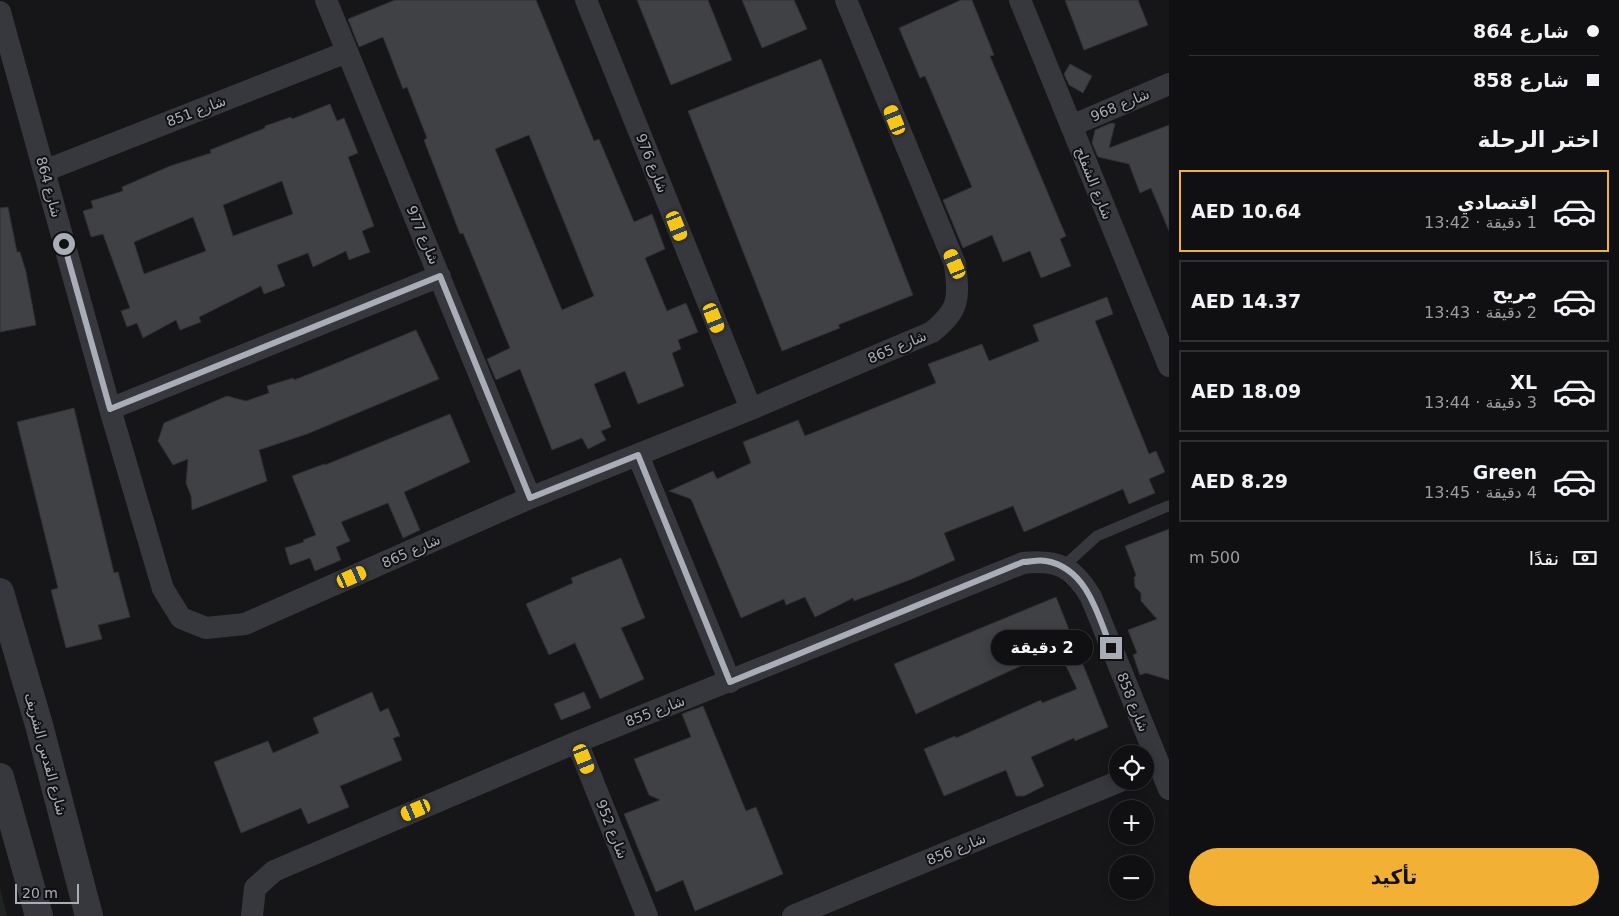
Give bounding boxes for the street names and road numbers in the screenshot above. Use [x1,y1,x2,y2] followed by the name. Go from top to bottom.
[1088,85,1152,125] street label: شارع 968
[164,92,228,131] street label: شارع 851
[632,131,671,195] street label: شارع 976
[1071,144,1116,222] street label: شارع الشفلح
[32,155,65,219] street label: شارع 864
[403,203,443,267] street label: شارع 977
[865,327,929,367] street label: شارع 865
[379,531,443,572] street label: شارع 865
[1113,670,1152,734] street label: شارع 858
[21,691,70,817] street label: شارع القدس الشريف
[623,692,687,731] street label: شارع 855
[592,797,631,861] street label: شارع 952
[924,830,988,869] street label: شارع 856

